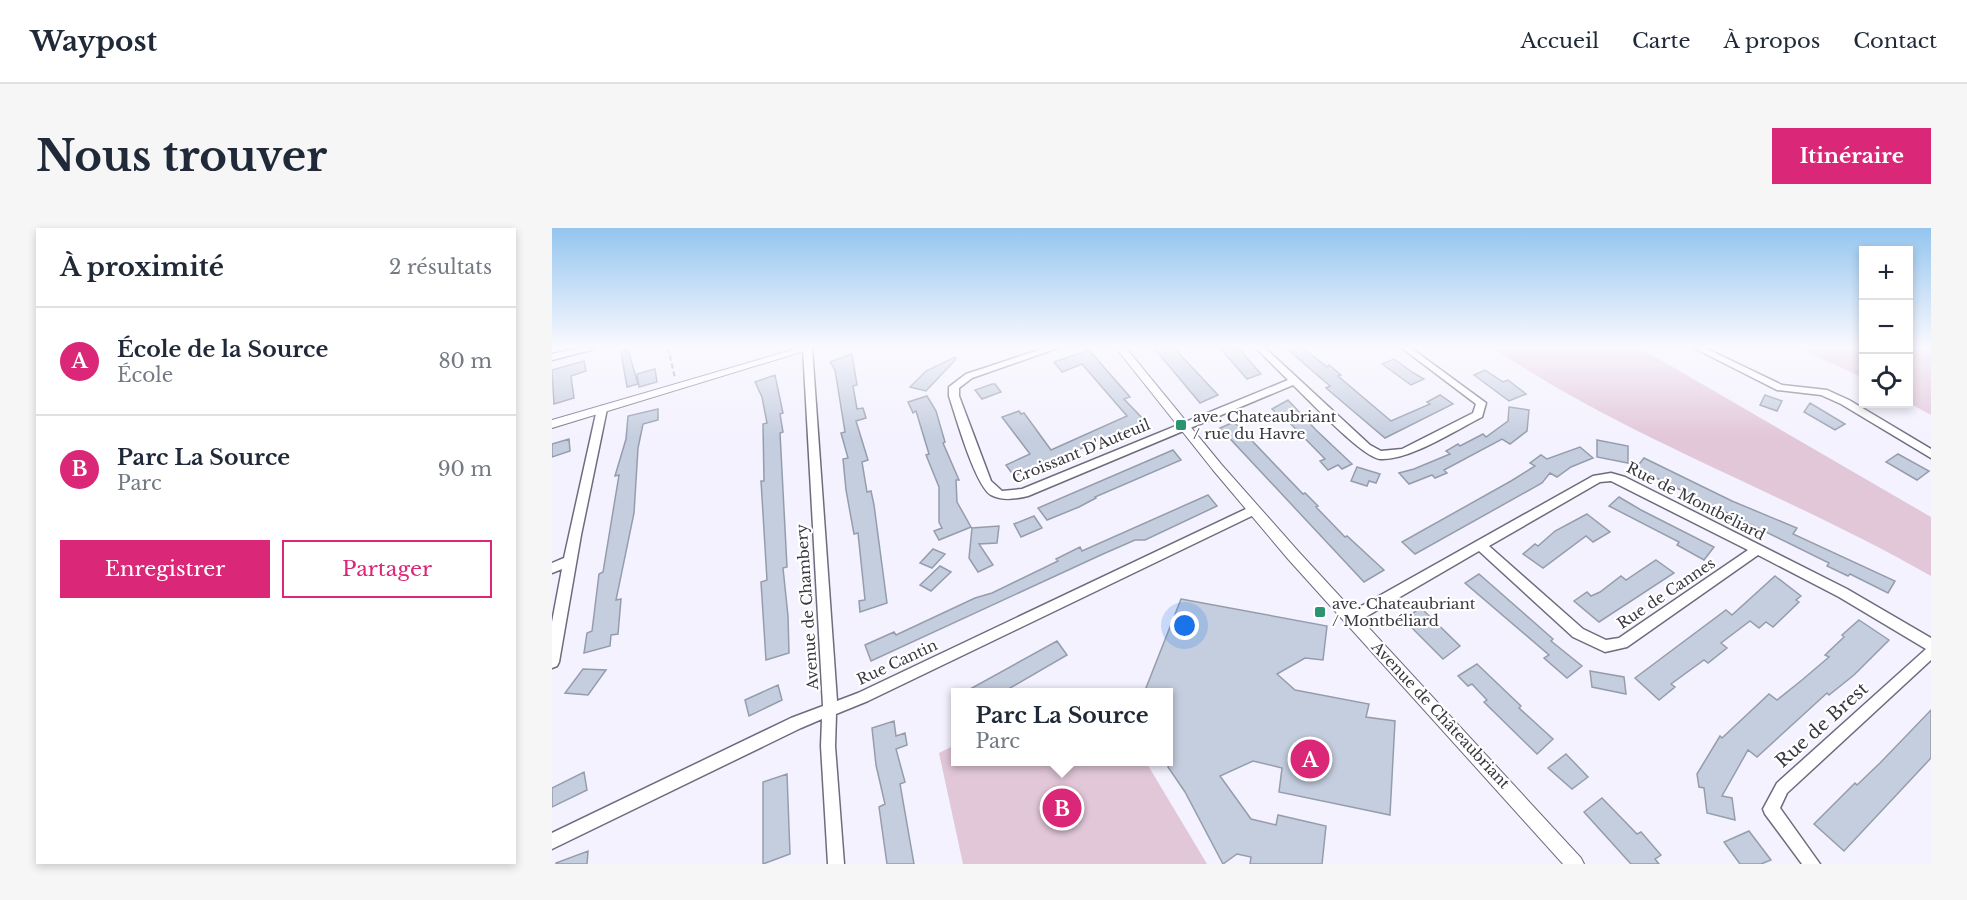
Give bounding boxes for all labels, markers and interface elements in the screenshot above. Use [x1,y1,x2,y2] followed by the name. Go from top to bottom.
[30,24,157,59] text: Waypost
[1521,28,1599,54] text: Accueil
[1632,28,1691,54] text: Carte
[1724,28,1820,54] text: À propos
[1853,28,1937,54] text: Contact
[1772,128,1931,184] button: Itinéraire
[36,130,327,182] text: Nous trouver
[1859,246,1913,408] map controls
[1859,246,1913,300] button: +
[60,251,224,283] text: À proximité
[389,255,492,279] text: 2 résultats
[1859,300,1913,354] button: −
[117,336,328,363] text: École de la Source
[71,349,88,373] text: A
[438,349,492,373] text: 80 m
[1859,354,1913,408] button: locate
[117,363,173,387] text: École
[1193,407,1337,443] place label: ave. Chateaubriant / rue du Havre
[1009,415,1153,487] street label: Croissant D'Auteuil
[1174,418,1188,432] marker: ave. Chateaubriant / rue du Havre
[117,444,290,471] text: Parc La Source
[72,457,87,481] text: B
[438,457,492,481] text: 90 m
[1623,458,1769,544] street label: Rue de Montbéliard
[117,471,162,495] text: Parc
[792,523,822,692] street label: Avenue de Chambery
[60,540,270,598] button: Enregistrer
[282,540,492,598] button: Partager
[1613,553,1719,633] street label: Rue de Cannes
[1332,594,1476,630] place label: ave. Chateaubriant / Montbéliard
[1313,605,1327,619] marker: ave. Chateaubriant / Montbéliard
[1170,611,1199,640] your location
[854,635,940,689] street label: Rue Cantin
[1367,637,1514,793] street label: Avenue de Châteaubriant
[1771,678,1873,772] street label: Rue de Brest
[951,688,1173,766] popup
[975,702,1149,729] text: Parc La Source
[975,729,1020,753] text: Parc
[1290,736,1329,782] pin: A
[1042,786,1082,830] pin: B

